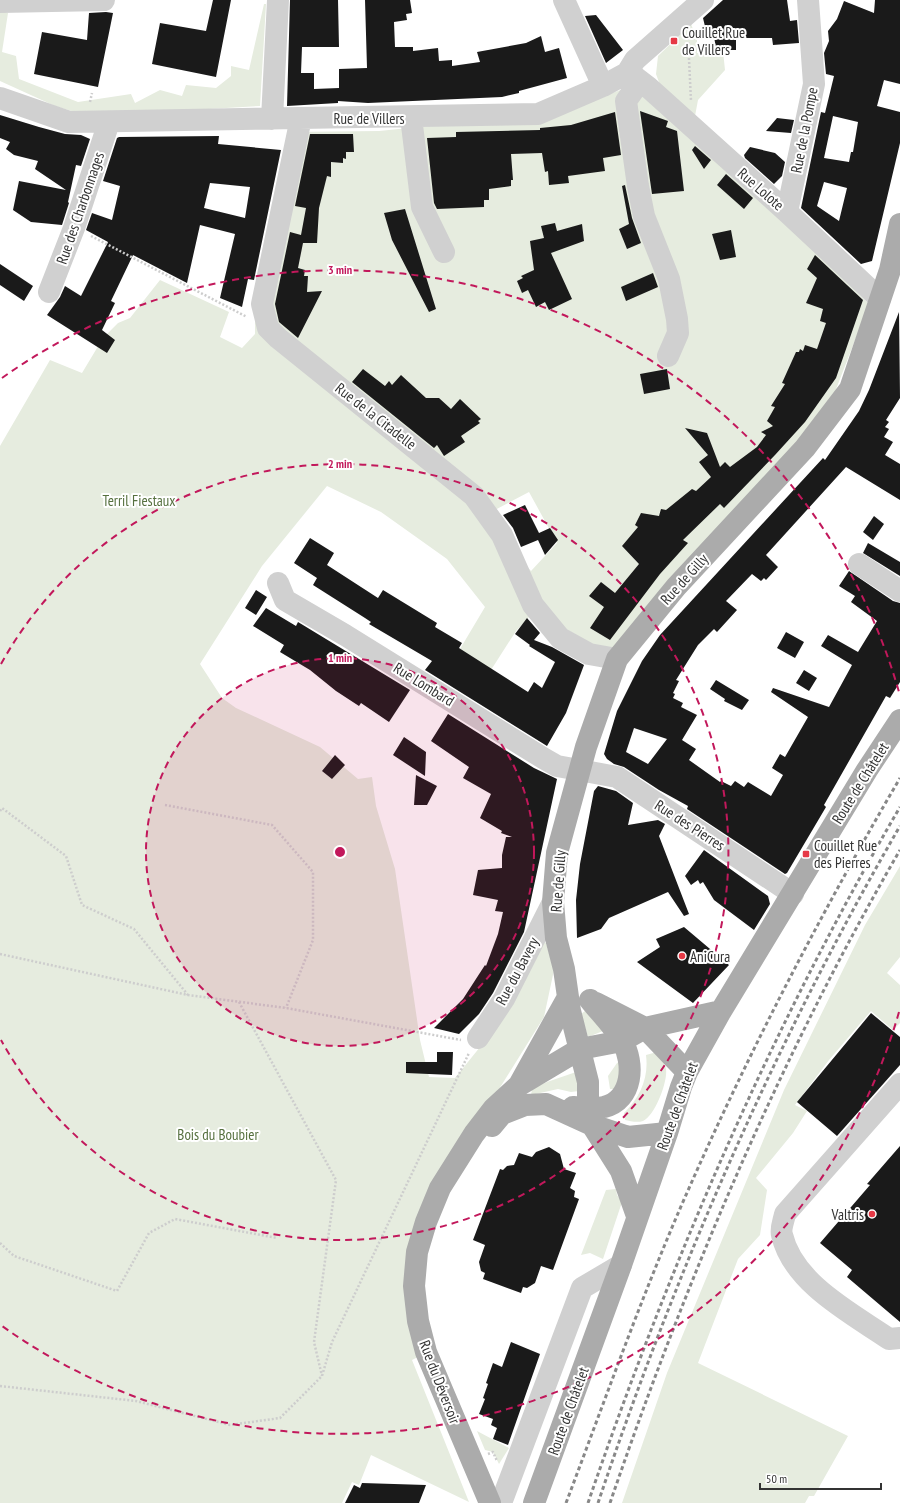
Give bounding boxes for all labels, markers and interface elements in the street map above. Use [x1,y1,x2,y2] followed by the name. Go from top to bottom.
[682,23,745,59] place label: Couillet Rue de Villers
[669,36,679,46] marker: Couillet Rue de Villers
[786,86,822,174] street label: Rue de la Pompe
[333,109,405,128] street label: Rue de Villers
[52,149,108,267] street label: Rue des Charbonnages
[734,164,788,214] street label: Rue Lolote
[328,262,352,277] text: 3 min
[332,378,420,454] street label: Rue de la Citadelle
[328,456,352,471] text: 2 min
[102,491,176,510] park label: Terril Fiestaux
[656,549,712,608] street label: Rue de Gilly
[328,650,352,665] text: 1 min
[390,658,458,710] street label: Rue Lombard
[827,739,893,827] street label: Route de Châtelet
[651,795,729,855] street label: Rue des Pierres
[814,836,877,872] place label: Couillet Rue des Pierres
[333,845,347,859] centre of rings
[546,849,570,913] street label: Rue de Gilly
[801,849,811,859] marker: Couillet Rue des Pierres
[491,934,543,1008] street label: Rue du Bavery
[690,947,730,966] place label: AniCura
[677,951,687,961] marker: AniCura
[652,1059,702,1153] street label: Route de Châtelet
[177,1125,260,1144] park label: Bois du Boubier
[831,1205,864,1224] place label: Valtris
[867,1209,877,1219] marker: Valtris
[415,1337,465,1427] street label: Rue du Déversoir
[543,1364,593,1458] street label: Route de Châtelet
[760,1465,881,1491] scale bar
[766,1471,787,1486] text: 50 m

